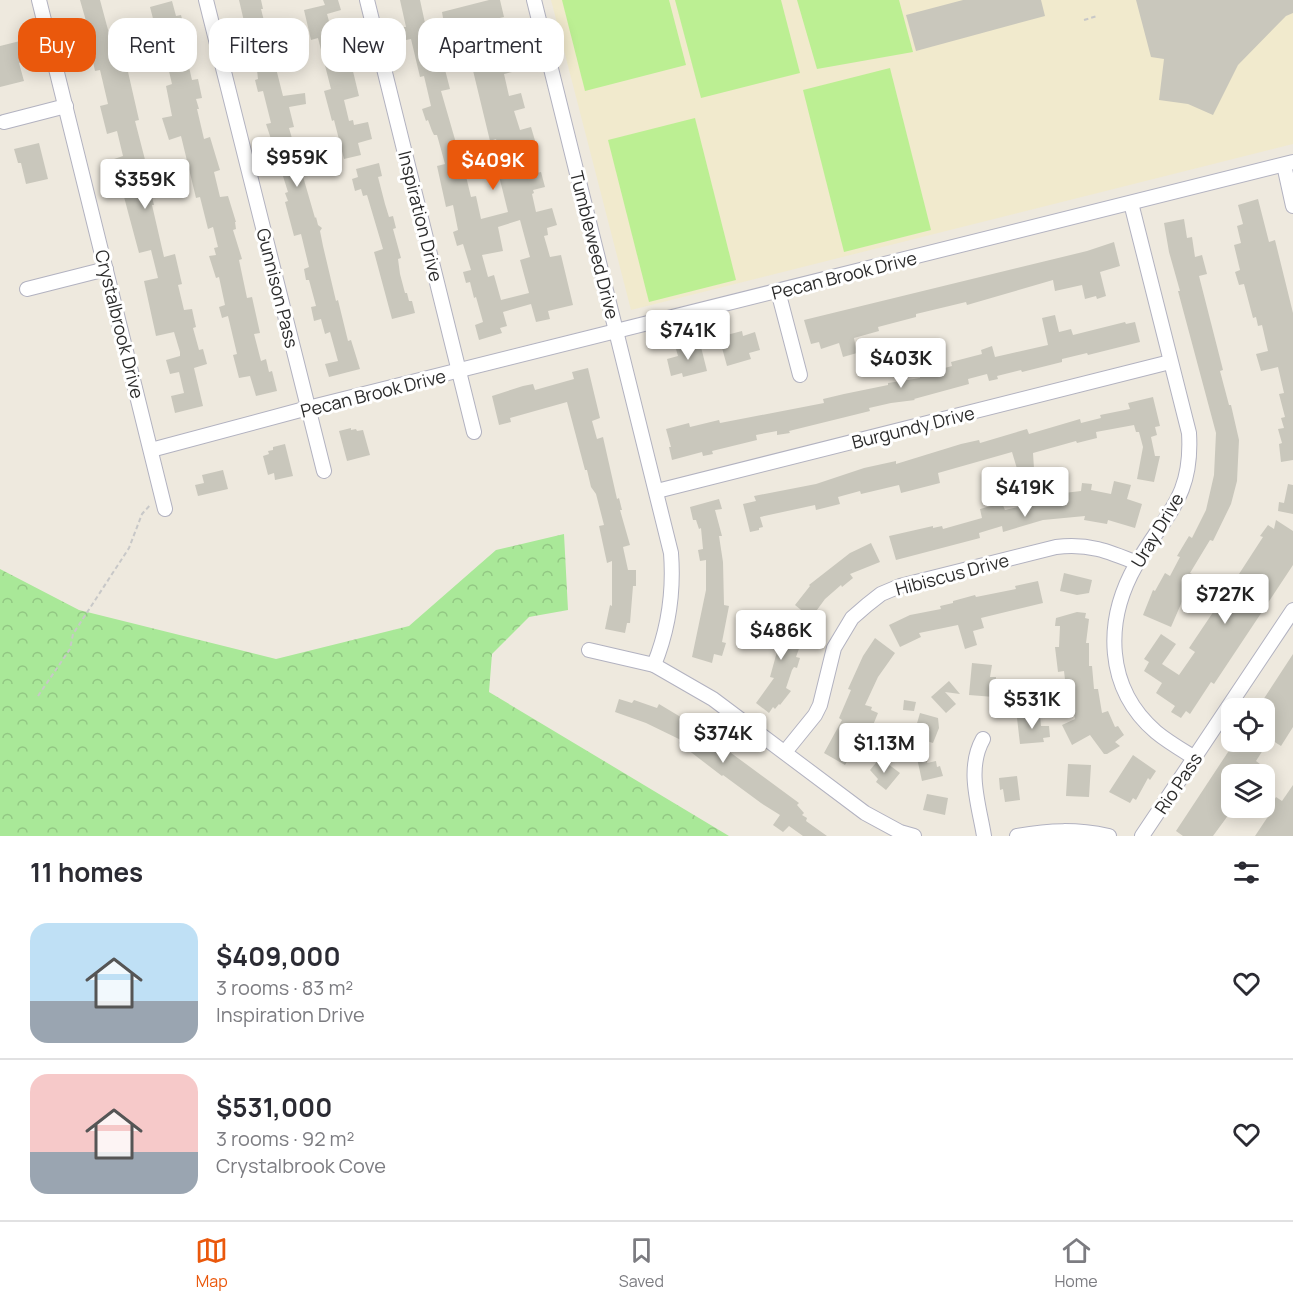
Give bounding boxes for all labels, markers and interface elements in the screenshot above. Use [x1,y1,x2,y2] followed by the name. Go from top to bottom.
[18,18,96,72] chip: Buy
[108,18,197,72] chip: Rent
[209,18,309,72] chip: Filters
[321,18,406,72] chip: New
[418,18,564,72] chip: Apartment
[255,137,339,188] pin: $959K
[451,140,535,191] pin: $409K
[266,143,328,170] text: $959K
[461,146,525,173] text: $409K
[393,148,449,284] street label: Inspiration Drive
[103,159,187,210] pin: $359K
[114,165,176,192] text: $359K
[565,169,625,321] street label: Tumbleweed Drive
[252,226,304,350] street label: Gunnison Pass
[769,245,919,305] street label: Pecan Brook Drive
[90,247,150,401] street label: Crystalbrook Drive
[646,310,730,361] pin: $741K
[660,316,716,343] text: $741K
[859,338,943,389] pin: $403K
[870,344,932,371] text: $403K
[298,363,448,423] street label: Pecan Brook Drive
[849,400,977,454] street label: Burgundy Drive
[983,467,1067,518] pin: $419K
[996,473,1054,500] text: $419K
[1125,488,1189,572] street label: Uray Drive
[893,547,1011,601] street label: Hibiscus Drive
[1183,574,1267,625] pin: $727K
[1196,580,1254,607] text: $727K
[739,610,823,661] pin: $486K
[750,616,812,643] text: $486K
[990,679,1074,730] pin: $531K
[1003,685,1061,712] text: $531K
[1221,698,1275,818] map controls
[1221,698,1275,752] button: locate
[681,713,765,764] pin: $374K
[693,719,753,746] text: $374K
[835,723,933,774] pin: $1.13M
[853,729,915,756] text: $1.13M
[1149,748,1207,818] street label: Rio Pass
[1221,764,1275,818] button: layers
[30,854,143,890] text: 11 homes
[1230,856,1263,889] icon: filters
[216,938,341,974] text: $409,000
[78,947,150,1019] icon: home
[1230,967,1263,1000] icon: heart
[216,974,353,1001] text: 3 rooms · 83 m²
[216,1001,365,1028] text: Inspiration Drive
[216,1089,332,1125] text: $531,000
[78,1098,150,1170] icon: home
[1230,1118,1263,1151] icon: heart
[216,1125,355,1152] text: 3 rooms · 92 m²
[216,1152,386,1179] text: Crystalbrook Cove
[195,1234,228,1292] tab: Map
[619,1234,664,1292] tab: Saved
[1054,1234,1098,1292] tab: Home

